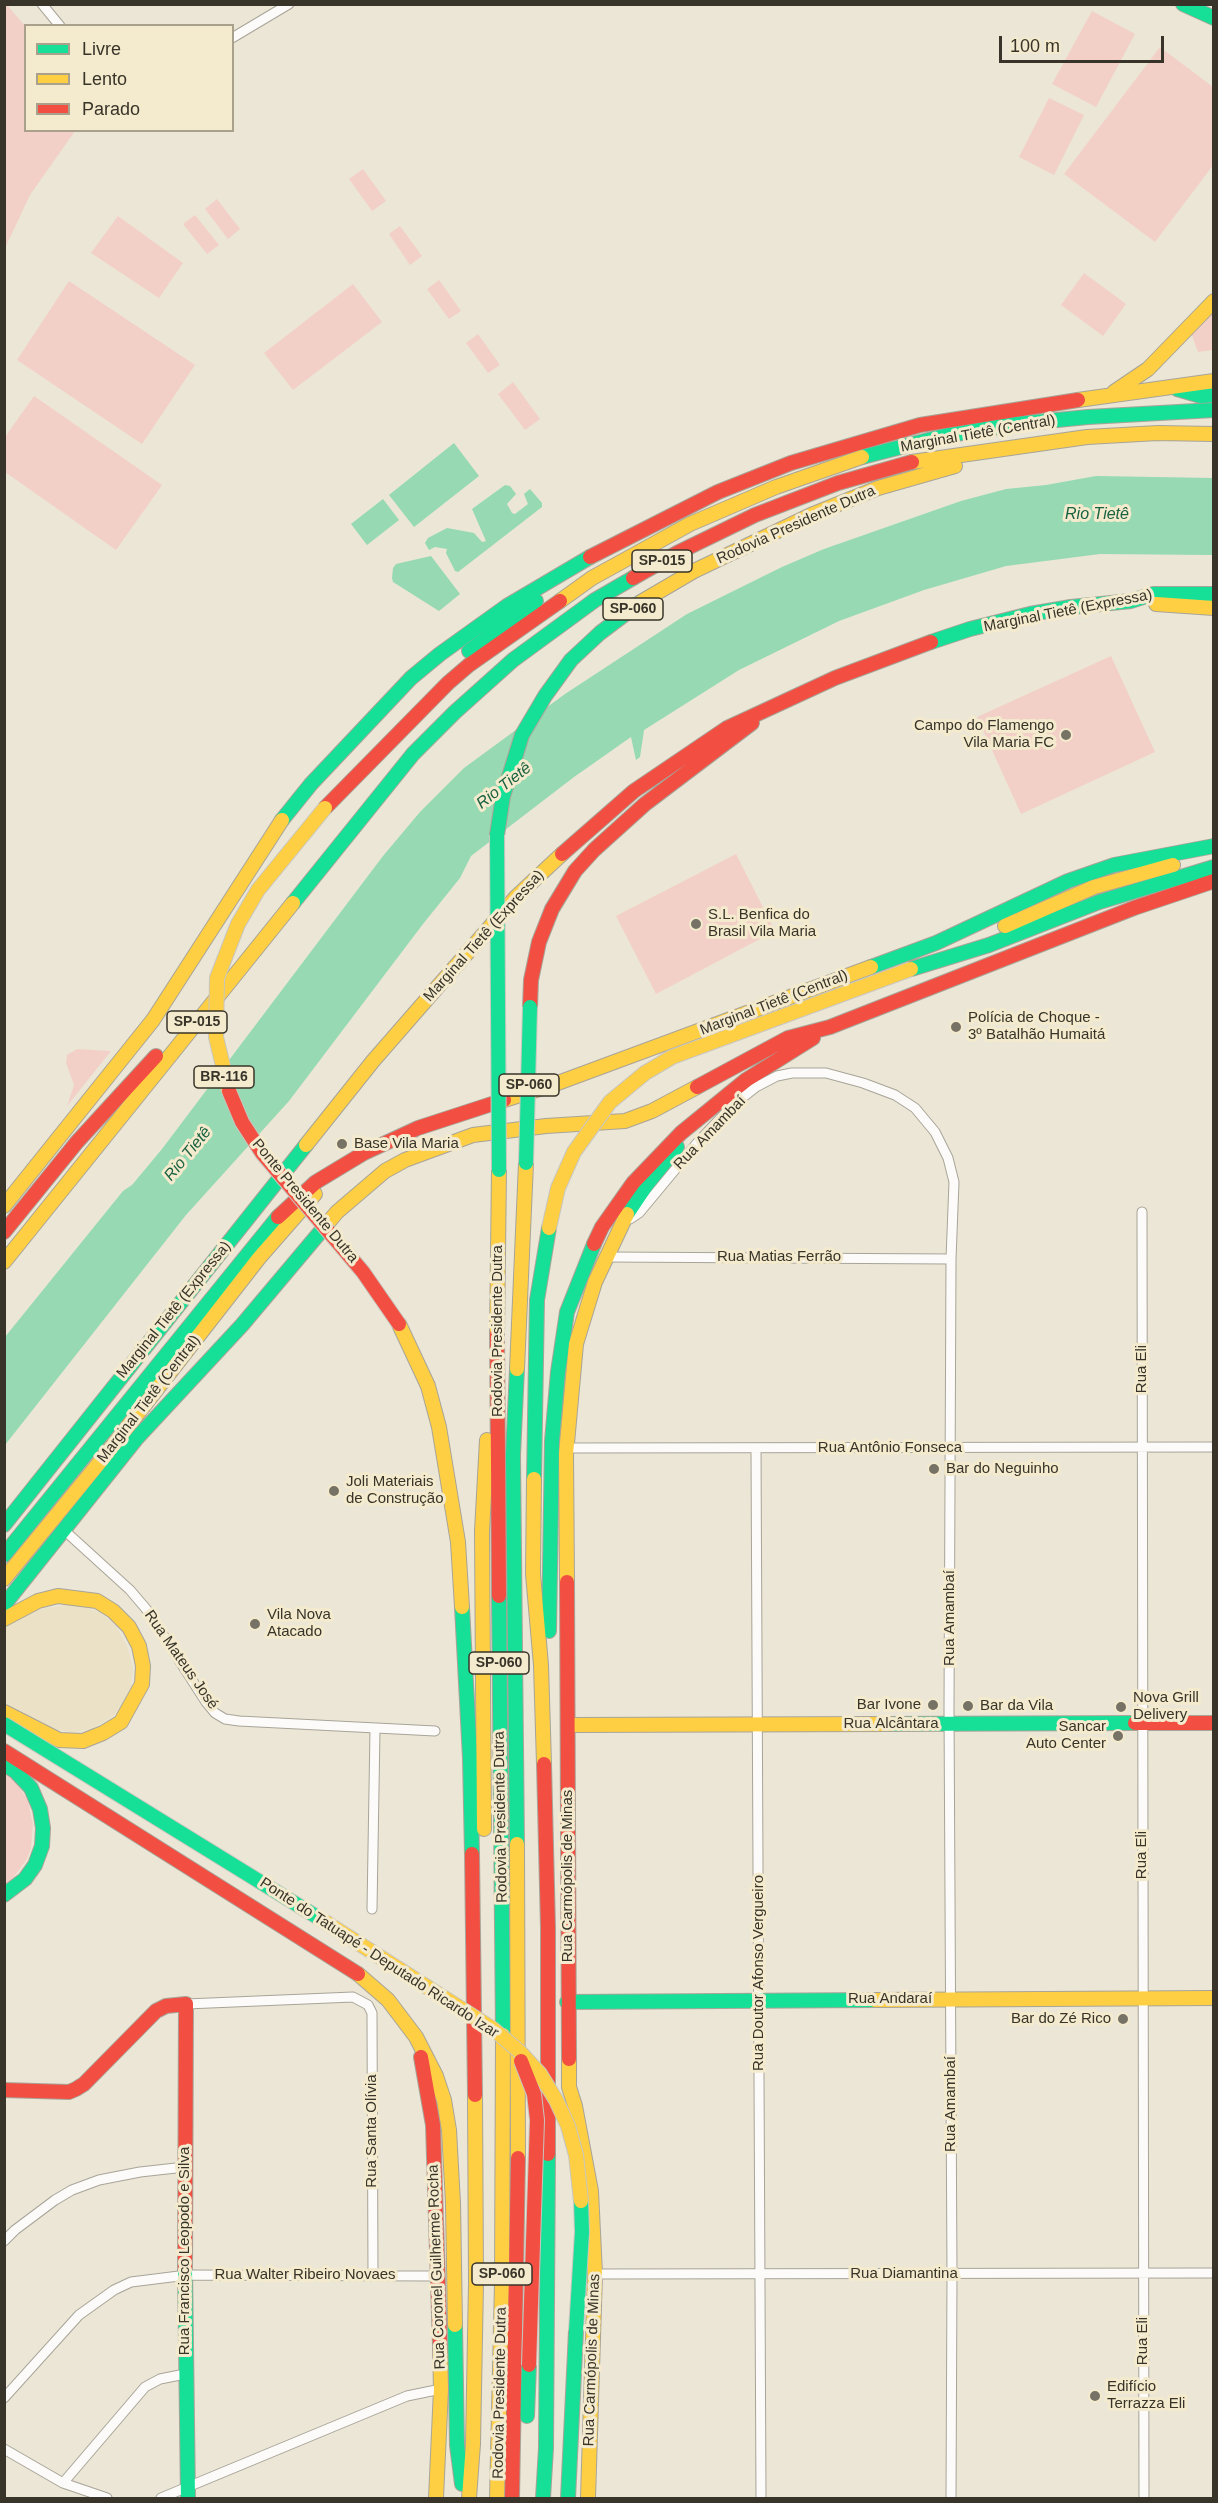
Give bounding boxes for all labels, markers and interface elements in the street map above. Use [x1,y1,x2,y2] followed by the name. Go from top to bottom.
[24,24,234,132] legend
[1002,24,1167,62] scale bar
[1010,36,1060,56] text: 100 m
[82,39,121,59] text: Livre
[82,69,127,89] text: Lento
[82,99,140,119] text: Parado
[899,412,1057,456] street label: Marginal Tietê (Central)
[714,482,878,568] street label: Rodovia Presidente Dutra
[1065,505,1129,525] water label: Rio Tietê
[632,550,692,572] road number: SP-015
[982,586,1154,636] street label: Marginal Tietê (Expressa)
[603,598,663,620] road number: SP-060
[914,717,1054,752] place label: Campo do Flamengo Vila Maria FC
[1059,728,1073,742] marker: Campo do Flamengo Vila Maria FC
[473,759,535,813] water label: Rio Tietê
[420,866,548,1006] street label: Marginal Tietê (Expressa)
[708,906,816,941] place label: S.L. Benfica do Brasil Vila Maria
[689,917,703,931] marker: S.L. Benfica do Brasil Vila Maria
[697,966,851,1040] street label: Marginal Tietê (Central)
[968,1009,1105,1044] place label: Polícia de Choque - 3º Batalhão Humaitá
[167,1011,227,1033] road number: SP-015
[949,1020,963,1034] marker: Polícia de Choque - 3º Batalhão Humaitá
[194,1066,254,1088] road number: BR-116
[499,1074,559,1096] road number: SP-060
[670,1092,750,1174] street label: Rua Amambaí
[160,1123,216,1185] water label: Rio Tietê
[248,1135,362,1267] street label: Ponte Presidente Dutra
[354,1135,459,1153] place label: Base Vila Maria
[335,1137,349,1151] marker: Base Vila Maria
[113,1238,235,1382] street label: Marginal Tietê (Expressa)
[489,1245,507,1417] street label: Rodovia Presidente Dutra
[717,1248,841,1266] street label: Rua Matias Ferrão
[94,1332,204,1466] street label: Marginal Tietê (Central)
[1133,1345,1151,1393] street label: Rua Eli
[818,1439,962,1457] street label: Rua Antônio Fonseca
[946,1460,1059,1478] place label: Bar do Neguinho
[927,1462,941,1476] marker: Bar do Neguinho
[346,1473,444,1508] place label: Joli Materiais de Construção
[327,1484,341,1498] marker: Joli Materiais de Construção
[941,1570,959,1666] street label: Rua Amambaí
[267,1606,331,1641] place label: Vila Nova Atacado
[140,1607,222,1713] street label: Rua Mateus José
[248,1617,262,1631] marker: Vila Nova Atacado
[469,1652,529,1674] road number: SP-060
[1133,1689,1199,1724] place label: Nova Grill Delivery
[857,1696,921,1714] place label: Bar Ivone
[980,1697,1053,1715] place label: Bar da Vila
[926,1698,940,1712] marker: Bar Ivone
[961,1699,975,1713] marker: Bar da Vila
[1114,1700,1128,1714] marker: Nova Grill Delivery
[843,1715,939,1733] street label: Rua Alcântara
[1026,1718,1106,1753] place label: Sancar Auto Center
[1111,1729,1125,1743] marker: Sancar Auto Center
[491,1731,511,1903] street label: Rodovia Presidente Dutra
[559,1790,577,1962] street label: Rua Carmópolis de Minas
[1133,1831,1151,1879] street label: Rua Eli
[256,1874,502,2042] street label: Ponte do Tatuapé - Deputado Ricardo Izar
[750,1875,768,2071] street label: Rua Doutor Afonso Vergueiro
[848,1990,932,2008] street label: Rua Andaraí
[1011,2010,1111,2028] place label: Bar do Zé Rico
[1116,2012,1130,2026] marker: Bar do Zé Rico
[942,2056,960,2152] street label: Rua Amambaí
[363,2074,381,2188] street label: Rua Santa Olívia
[176,2147,194,2355] street label: Rua Francisco Leopodo e Silva
[424,2164,450,2370] street label: Rua Coronel Guilherme Rocha
[472,2263,532,2285] road number: SP-060
[850,2265,958,2283] street label: Rua Diamantina
[214,2266,396,2284] street label: Rua Walter Ribeiro Novaes
[580,2273,604,2447] street label: Rua Carmópolis de Minas
[490,2307,510,2479] street label: Rodovia Presidente Dutra
[1134,2317,1152,2365] street label: Rua Eli
[1107,2378,1185,2413] place label: Edifício Terrazza Eli
[1088,2389,1102,2403] marker: Edifício Terrazza Eli

